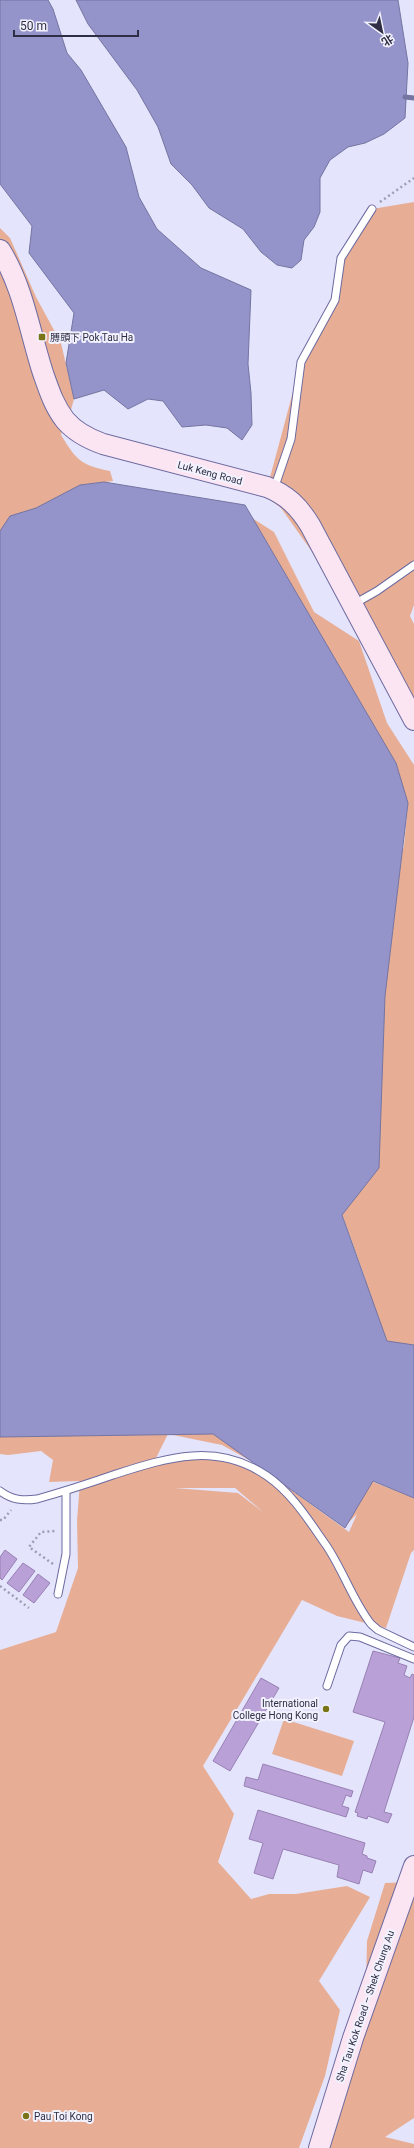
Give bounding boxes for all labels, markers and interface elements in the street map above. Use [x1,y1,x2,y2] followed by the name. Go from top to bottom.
[14,12,138,38] scale bar
[362,12,402,52] north arrow
[20,19,47,33] text: 50 m
[379,32,395,48] text: 北
[37,332,47,342] marker: 膊頭下 Pok Tau Ha
[50,332,133,343] place label: 膊頭下 Pok Tau Ha
[177,459,243,487] street label: Luk Keng Road
[233,1698,318,1721] place label: International College Hong Kong
[321,1704,331,1714] marker: International College Hong Kong
[334,1929,396,2083] street label: Sha Tau Kok Road – Shek Chung Au
[21,2111,31,2121] marker: Pau Toi Kong
[34,2111,93,2122] place label: Pau Toi Kong

